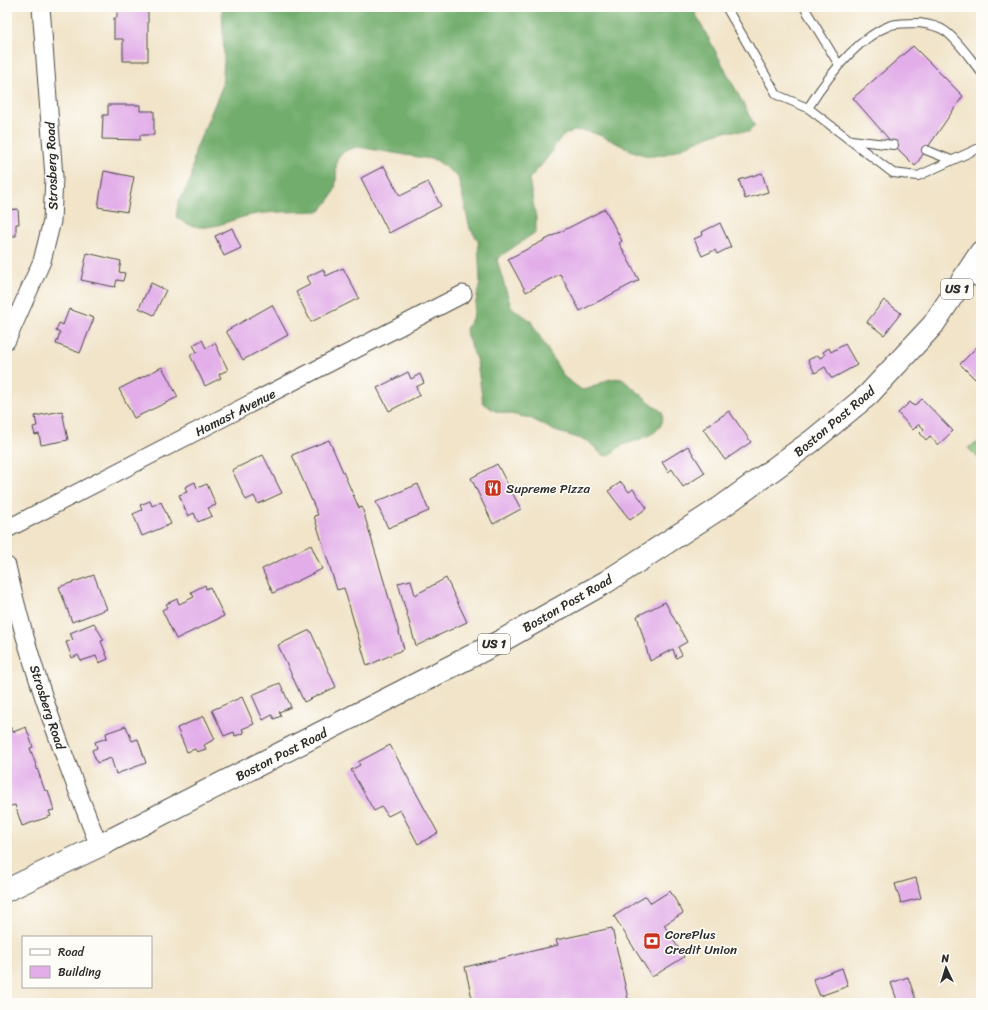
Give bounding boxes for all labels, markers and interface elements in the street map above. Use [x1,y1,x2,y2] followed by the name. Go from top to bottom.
[38,121,65,210] street label: Strosberg Road
[941,279,973,299] road number: US 1
[788,379,881,463] street label: Boston Post Road
[191,382,280,443] street label: Hamast Avenue
[506,477,590,500] place label: Supreme Pizza
[483,478,503,498] restaurant icon: Supreme Pizza
[518,568,618,639] street label: Boston Post Road
[478,634,510,654] road number: US 1
[23,662,72,754] street label: Strosberg Road
[231,721,332,788] street label: Boston Post Road
[665,923,737,961] place label: CorePlus Credit Union
[642,931,662,951] bank icon: CorePlus Credit Union
[22,936,152,988] legend
[58,941,85,963] text: Road
[926,948,966,988] north arrow
[940,949,950,968] text: N
[58,961,101,983] text: Building

